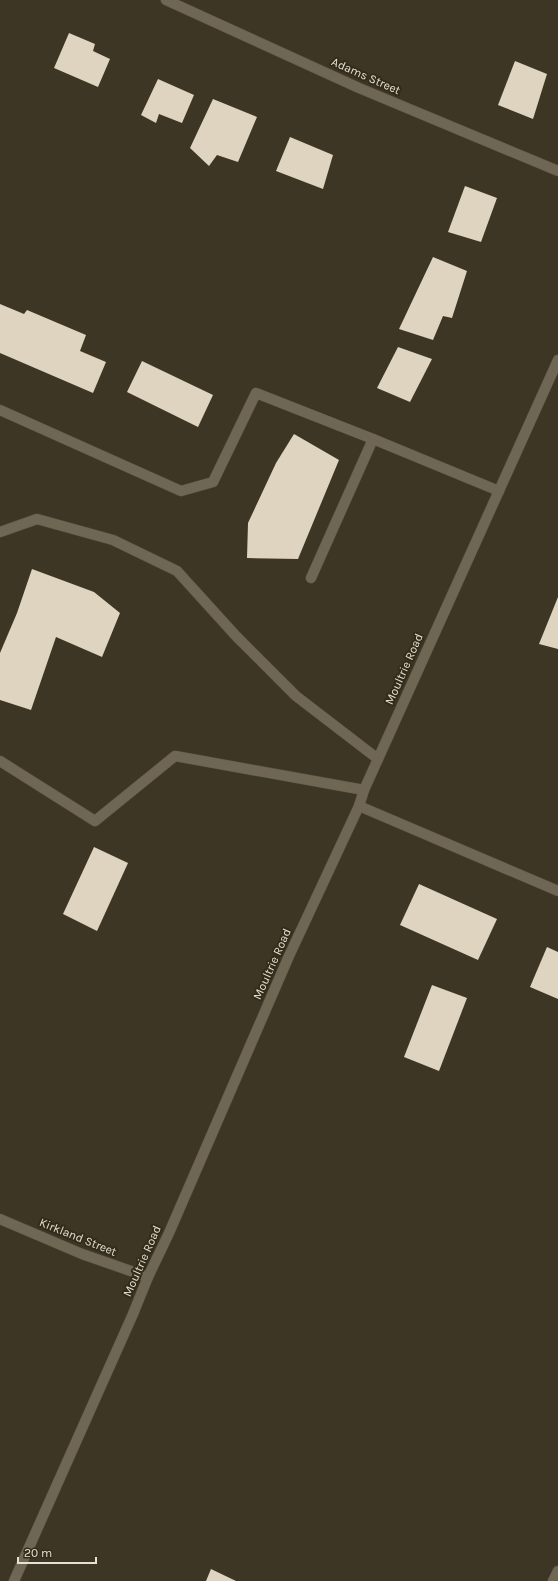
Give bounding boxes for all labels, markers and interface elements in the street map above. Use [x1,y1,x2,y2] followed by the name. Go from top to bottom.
[329,55,403,98] street label: Adams Street
[382,631,426,707] street label: Moultrie Road
[250,926,294,1002] street label: Moultrie Road
[37,1215,119,1259] street label: Kirkland Street
[120,1223,164,1299] street label: Moultrie Road
[18,1539,96,1565] scale bar
[24,1546,52,1560] text: 20 m

